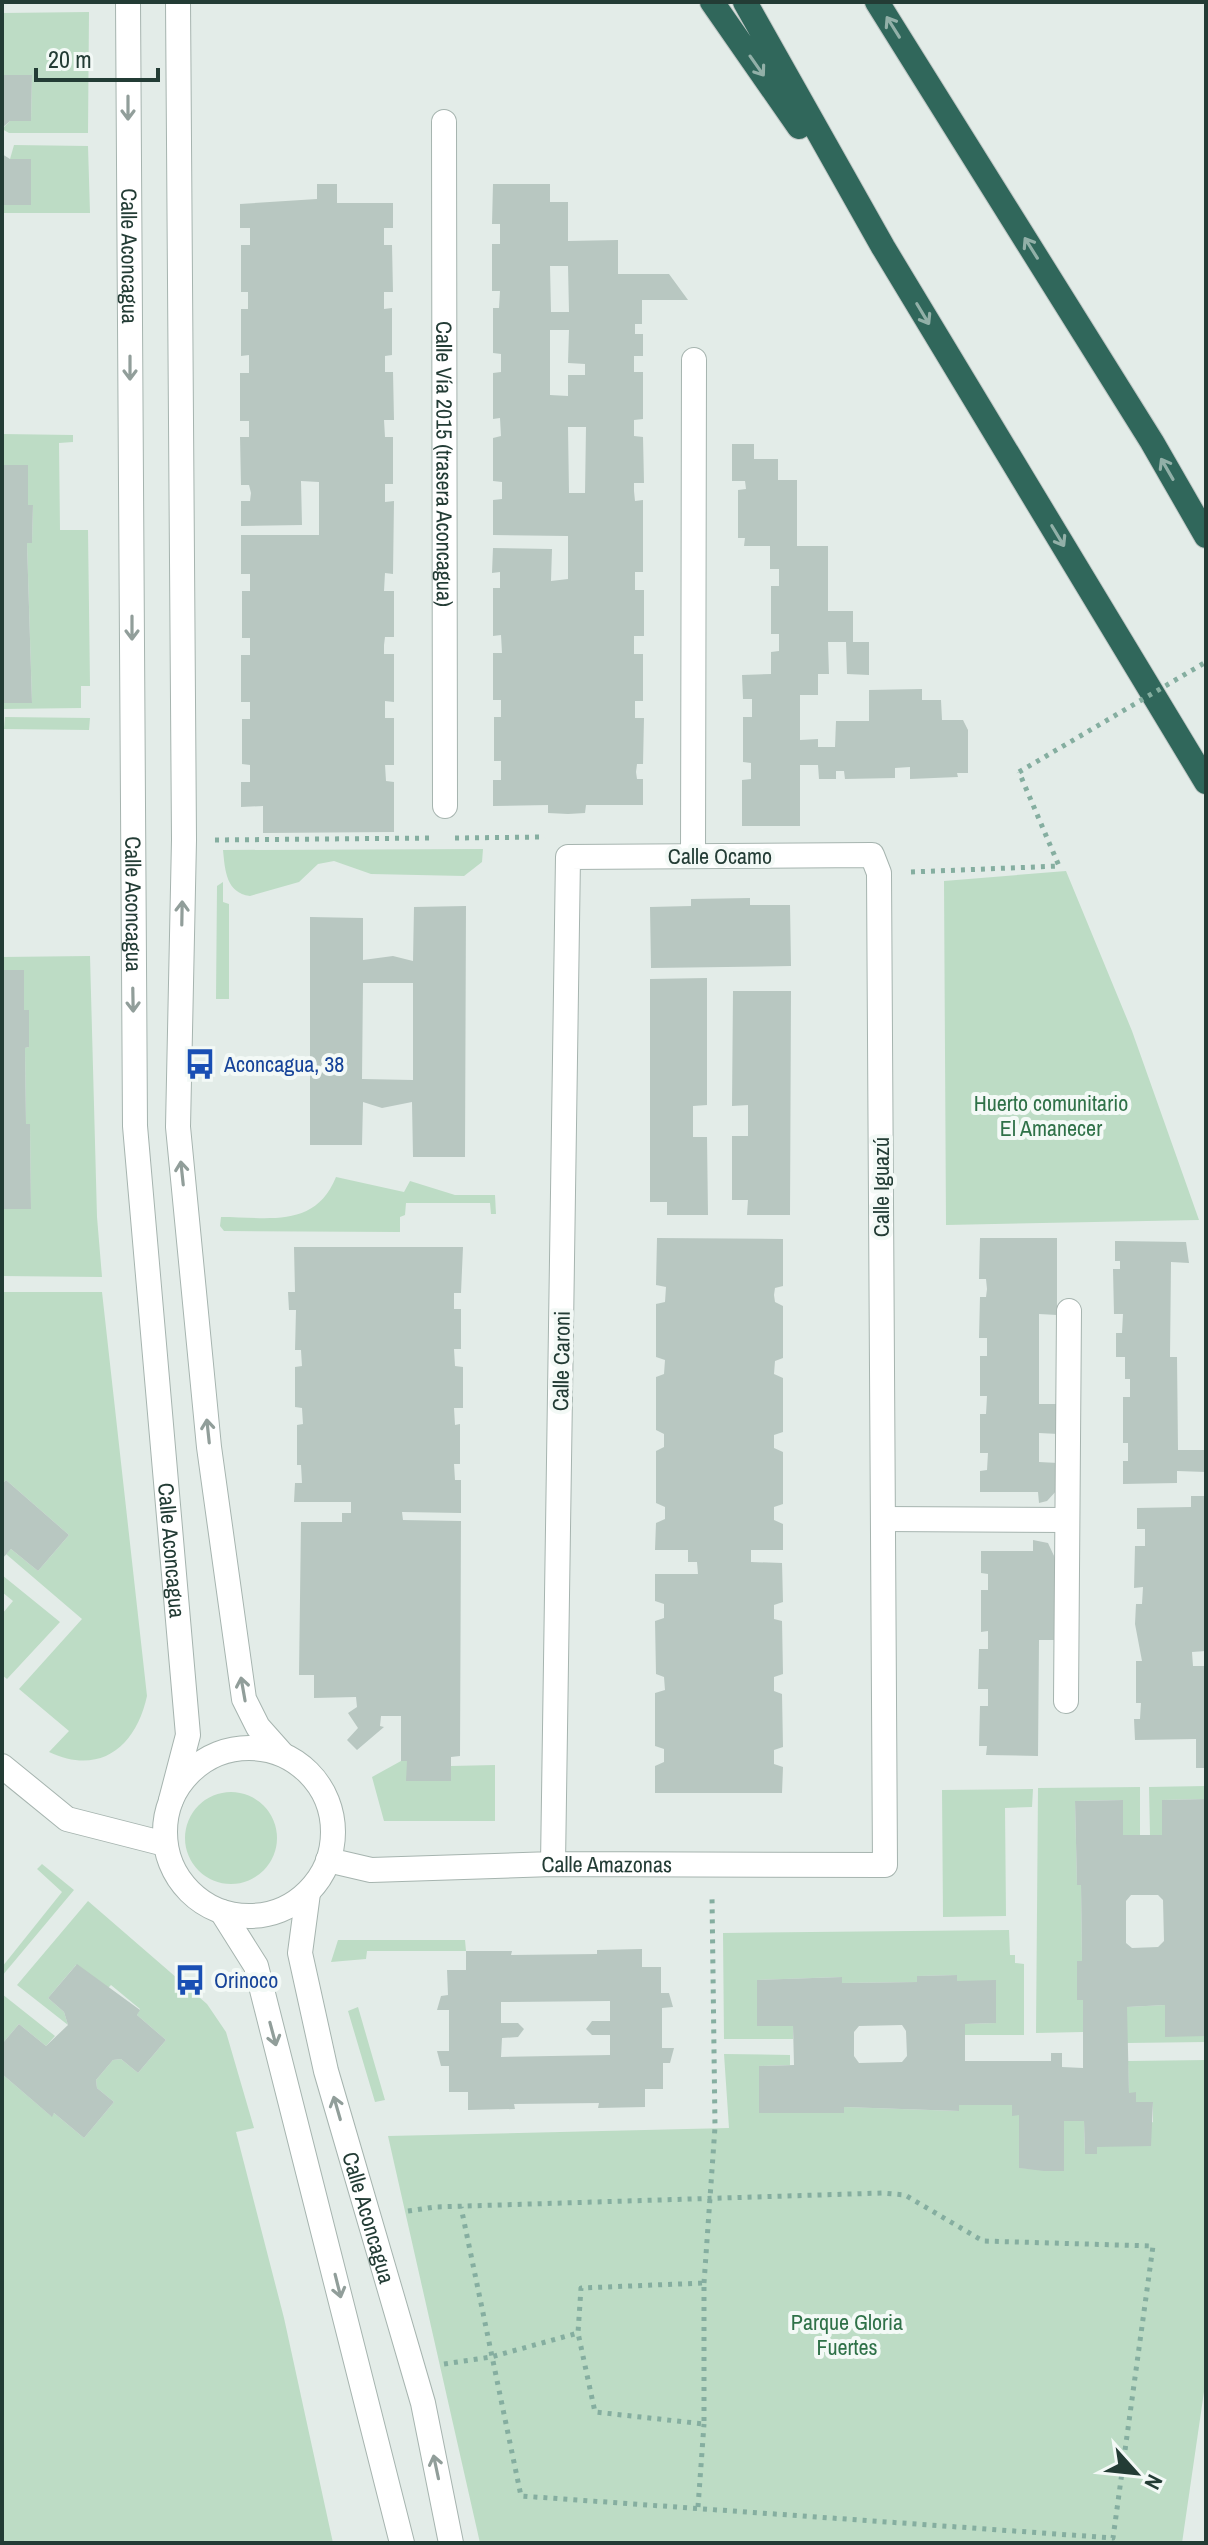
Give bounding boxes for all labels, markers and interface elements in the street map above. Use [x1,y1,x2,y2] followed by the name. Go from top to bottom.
[885,16,901,39] one-way arrow
[36,32,158,82] scale bar
[48,43,92,75] text: 20 m
[748,55,765,76] one-way arrow
[120,94,136,121] one-way arrow
[114,188,145,324] street label: Calle Aconcagua
[1022,237,1039,259] one-way arrow
[916,302,932,325] one-way arrow
[429,321,460,607] street label: Calle Vía 2015 (trasera Aconcagua)
[122,354,138,381] one-way arrow
[1159,458,1175,481] one-way arrow
[1050,524,1066,547] one-way arrow
[124,614,140,641] one-way arrow
[118,836,149,972] street label: Calle Aconcagua
[668,841,772,871] street label: Calle Ocamo
[174,900,190,927] one-way arrow
[125,986,140,1013] one-way arrow
[183,1047,217,1081] bus stop icon: Aconcagua, 38
[223,1049,344,1079] place label: Aconcagua, 38
[974,1088,1128,1143] park label: Huerto comunitario El Amanecer
[866,1137,896,1237] street label: Calle Iguazú
[174,1160,189,1186] one-way arrow
[545,1311,577,1411] street label: Calle Caroni
[200,1418,215,1445] one-way arrow
[151,1482,193,1619] street label: Calle Aconcagua
[234,1676,249,1702] one-way arrow
[541,1849,672,1879] street label: Calle Amazonas
[173,1963,207,1997] bus stop icon: Orinoco
[214,1965,278,1995] place label: Orinoco
[267,2021,282,2047] one-way arrow
[329,2096,343,2121] one-way arrow
[335,2148,402,2287] street label: Calle Aconcagua
[331,2273,346,2299] one-way arrow
[791,2307,903,2362] park label: Parque Gloria Fuertes
[1096,2433,1176,2513] north arrow
[427,2454,442,2480] one-way arrow
[1137,2469,1170,2495] text: N

